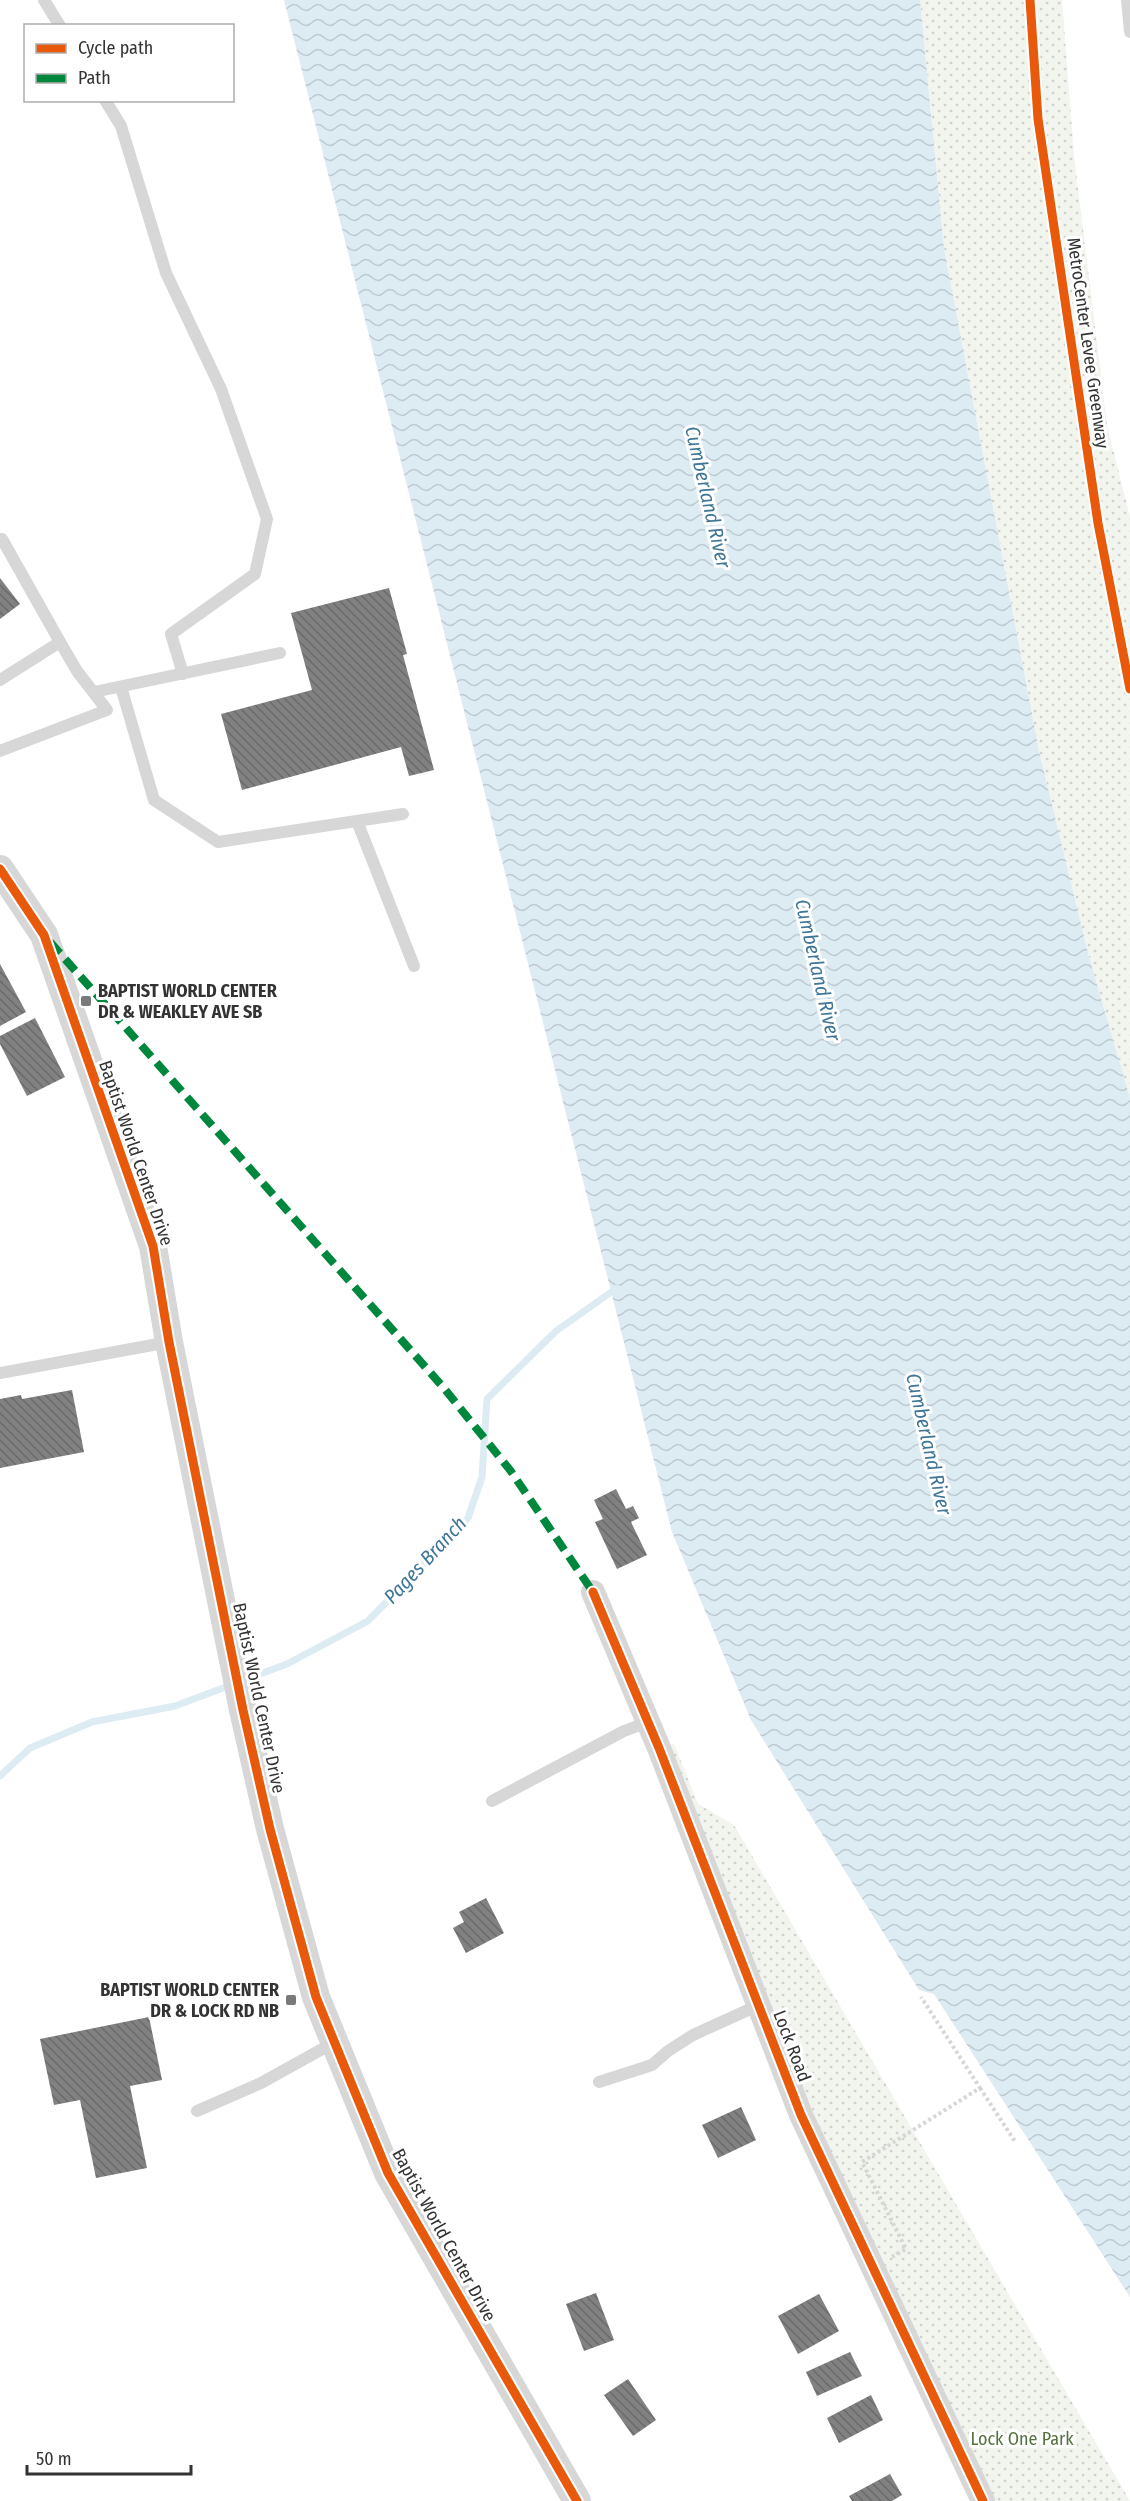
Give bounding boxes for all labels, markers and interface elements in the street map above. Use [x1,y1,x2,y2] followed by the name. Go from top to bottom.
[24,24,234,102] legend
[78,37,153,59] text: Cycle path
[78,67,111,89] text: Path
[1062,236,1114,450] street label: MetroCenter Levee Greenway
[680,424,736,571] water label: Cumberland River
[790,897,846,1044] water label: Cumberland River
[98,980,278,1023] place label: BAPTIST WORLD CENTER DR & WEAKLEY AVE SB
[79,994,93,1008] marker: BAPTIST WORLD CENTER DR & WEAKLEY AVE SB
[94,1058,178,1249] street label: Baptist World Center Drive
[901,1371,957,1518] water label: Cumberland River
[379,1512,471,1608] water label: Pages Branch
[228,1601,290,1795] street label: Baptist World Center Drive
[100,1979,280,2022] place label: BAPTIST WORLD CENTER DR & LOCK RD NB
[284,1993,298,2007] marker: BAPTIST WORLD CENTER DR & LOCK RD NB
[768,2007,816,2085] street label: Lock Road
[387,2145,501,2325] street label: Baptist World Center Drive
[970,2428,1074,2450] park label: Lock One Park
[27,2438,190,2476] scale bar
[36,2448,72,2470] text: 50 m

